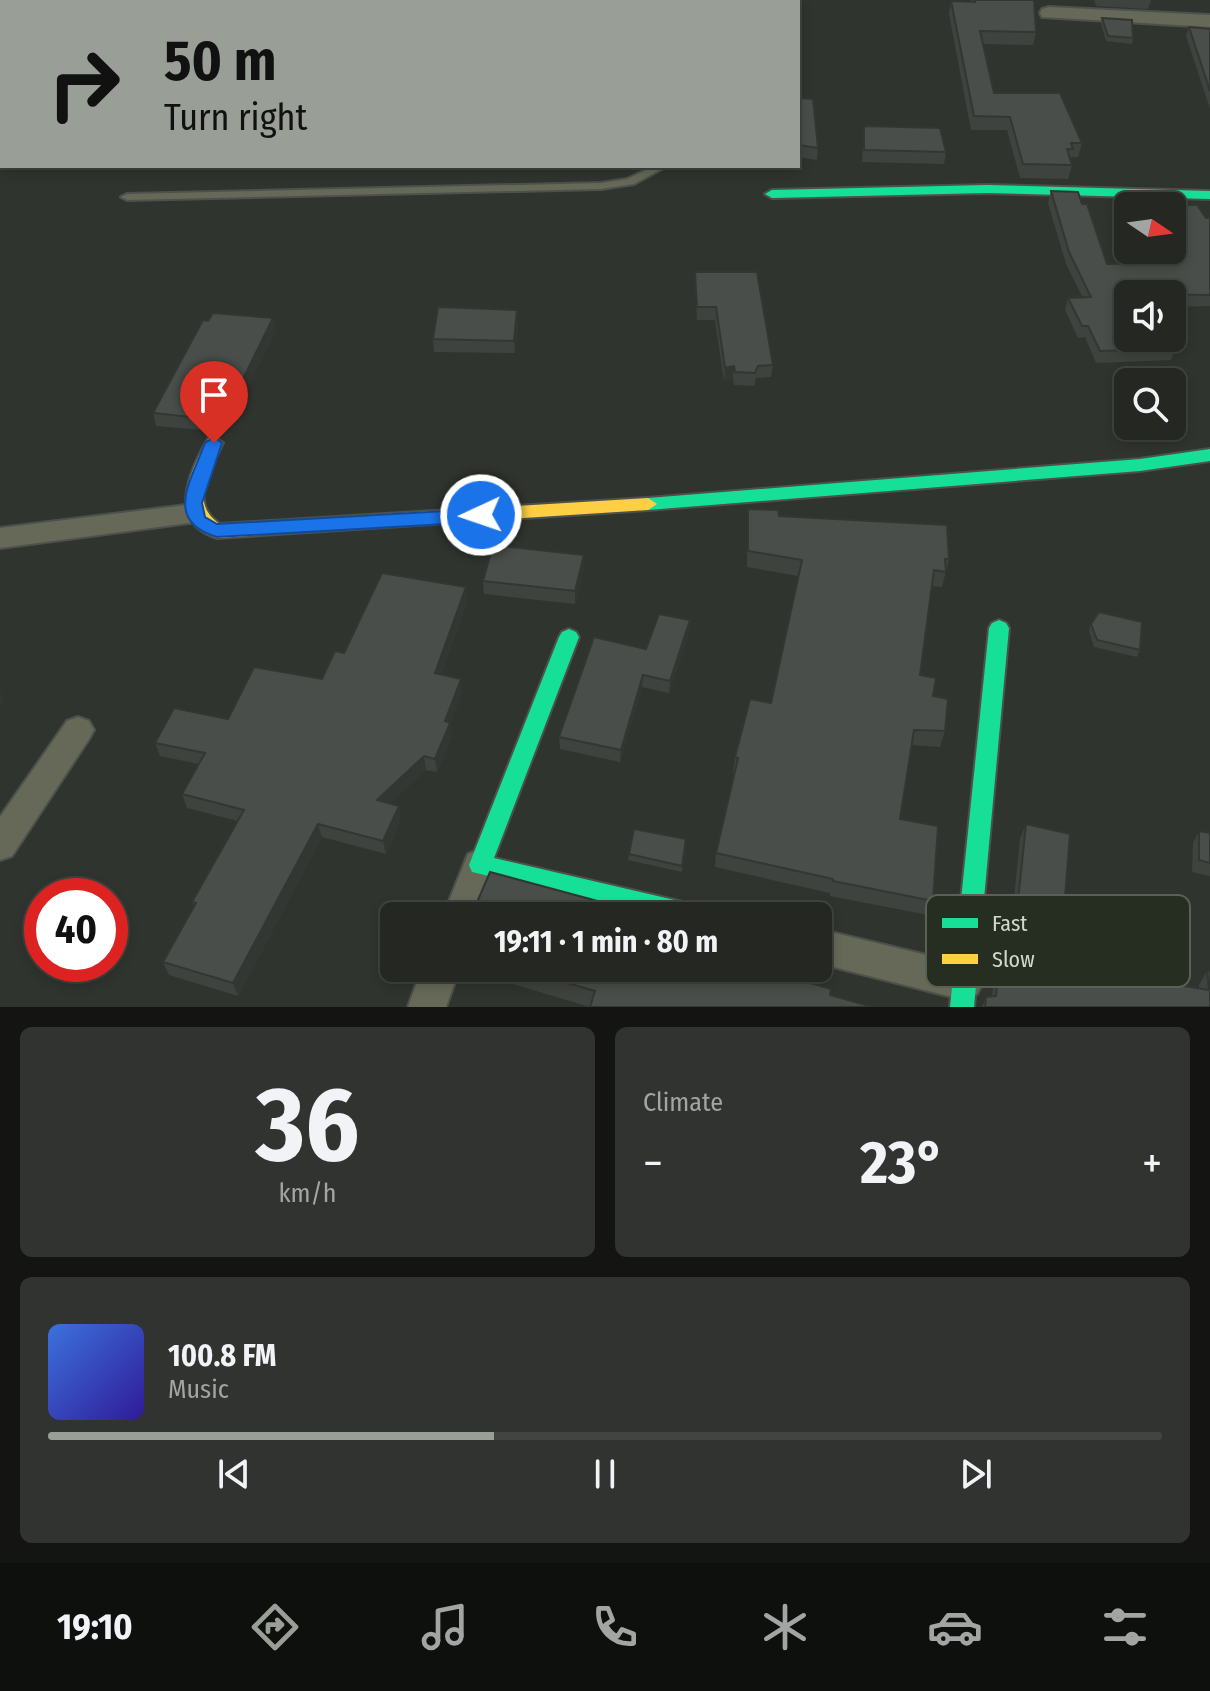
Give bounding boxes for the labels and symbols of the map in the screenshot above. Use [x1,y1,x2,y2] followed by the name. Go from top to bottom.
[1114,192,1186,264] north arrow
[180,361,248,443] pin
[439,473,523,557] position arrow
[24,878,128,982] speed limit sign: 40
[926,895,1190,987] legend
[992,910,1028,937] text: Fast
[992,946,1035,973] text: Slow

